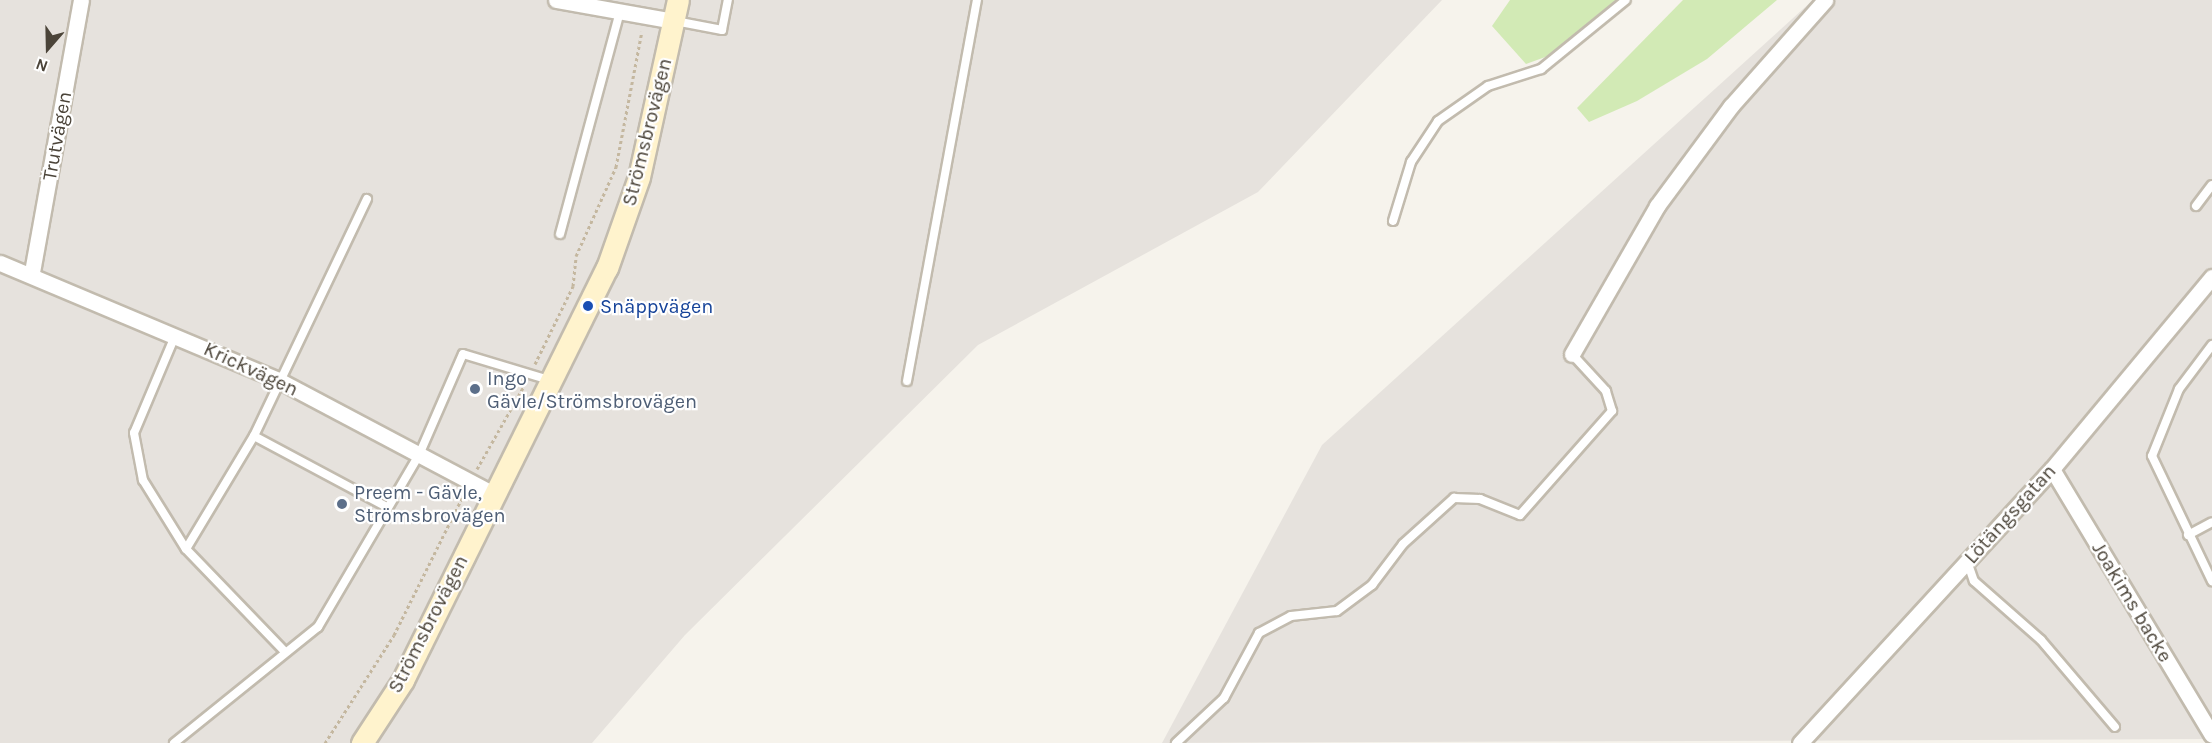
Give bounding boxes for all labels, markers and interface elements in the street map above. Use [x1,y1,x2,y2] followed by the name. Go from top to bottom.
[18,18,78,78] north arrow
[33,54,50,76] text: N
[617,56,677,208] street label: Strömsbrovägen
[37,90,77,182] street label: Trutvägen
[600,294,713,318] place label: Snäppvägen
[581,299,595,313] marker: Snäppvägen
[200,337,302,401] street label: Krickvägen
[487,366,697,413] place label: Ingo Gävle/Strömsbrovägen
[468,382,482,396] marker: Ingo Gävle/Strömsbrovägen
[1959,459,2061,569] street label: Lötängsgatan
[354,480,506,527] place label: Preem - Gävle, Strömsbrovägen
[335,497,349,511] marker: Preem - Gävle, Strömsbrovägen
[2087,538,2177,666] street label: Joakims backe
[383,551,473,697] street label: Strömsbrovägen

